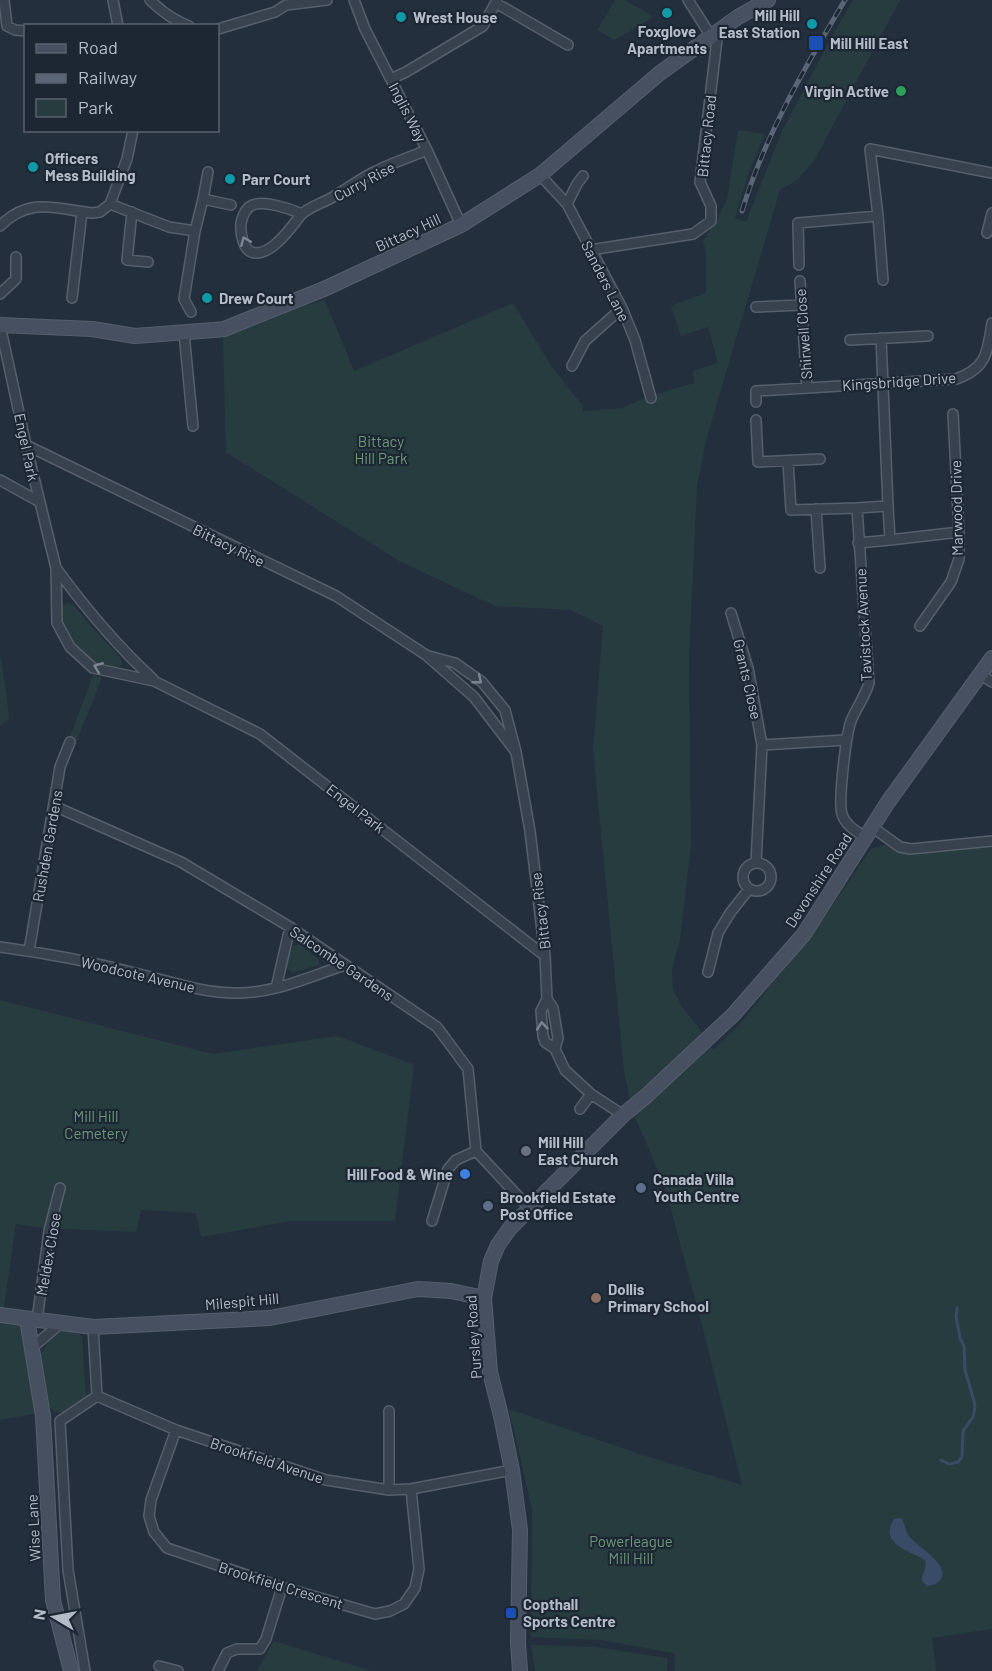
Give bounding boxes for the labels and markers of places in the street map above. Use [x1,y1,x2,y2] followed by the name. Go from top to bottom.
[660,6,674,20] marker: Foxglove Apartments
[719,6,800,41] place label: Mill Hill East Station
[413,8,497,26] place label: Wrest House
[394,10,408,24] marker: Wrest House
[805,17,819,31] marker: Mill Hill East Station
[627,22,708,57] place label: Foxglove Apartments
[807,34,825,52] marker: Mill Hill East
[830,34,909,52] place label: Mill Hill East
[804,82,889,100] place label: Virgin Active
[894,84,908,98] marker: Virgin Active
[45,149,136,184] place label: Officers Mess Building
[26,160,40,174] marker: Officers Mess Building
[242,170,311,188] place label: Parr Court
[223,172,237,186] marker: Parr Court
[219,289,294,307] place label: Drew Court
[200,291,214,305] marker: Drew Court
[538,1133,618,1168] place label: Mill Hill East Church
[519,1144,533,1158] marker: Mill Hill East Church
[347,1165,453,1183] place label: Hill Food & Wine
[458,1167,472,1181] marker: Hill Food & Wine
[653,1170,739,1205] place label: Canada Villa Youth Centre
[634,1181,648,1195] marker: Canada Villa Youth Centre
[500,1188,616,1223] place label: Brookfield Estate Post Office
[481,1199,495,1213] marker: Brookfield Estate Post Office
[608,1280,709,1315] place label: Dollis Primary School
[589,1291,603,1305] marker: Dollis Primary School
[523,1595,616,1630] place label: Copthall Sports Centre
[504,1606,518,1620] marker: Copthall Sports Centre

